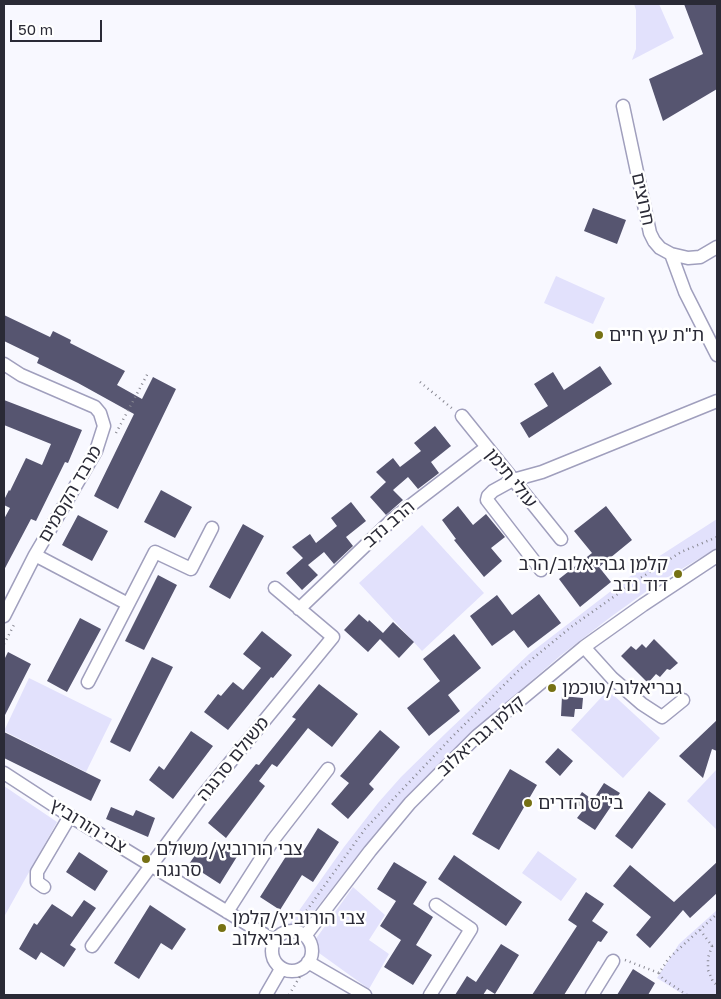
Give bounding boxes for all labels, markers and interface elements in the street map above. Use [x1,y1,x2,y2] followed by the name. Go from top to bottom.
[12,10,105,42] scale bar
[18,20,53,38] text: 50 m
[627,171,659,227] street label: חרוצים
[609,324,704,346] place label: ת"ת עץ חיים
[593,329,605,341] marker: ת"ת עץ חיים
[34,442,106,546] street label: מרבד הקסמים
[480,444,542,512] street label: עולי תימן
[359,496,419,552] street label: הרב נדב
[518,553,668,596] place label: קלמן גבריאלוב/הרב דוד נדב
[672,568,684,580] marker: קלמן גבריאלוב/הרב דוד נדב
[562,677,682,699] place label: גבריאלוב/טוכמן
[546,682,558,694] marker: גבריאלוב/טוכמן
[433,691,529,781] street label: קלמן גבריאלוב
[192,712,274,806] street label: משולם סרנגה
[538,792,624,814] place label: בי"ס הדרים
[46,794,130,858] street label: צבי הורוביץ
[522,797,534,809] marker: בי"ס הדרים
[156,838,303,881] place label: צבי הורוביץ/משולם סרנגה
[140,853,152,865] marker: צבי הורוביץ/משולם סרנגה
[232,907,365,950] place label: צבי הורוביץ/קלמן גבריאלוב
[216,922,228,934] marker: צבי הורוביץ/קלמן גבריאלוב

